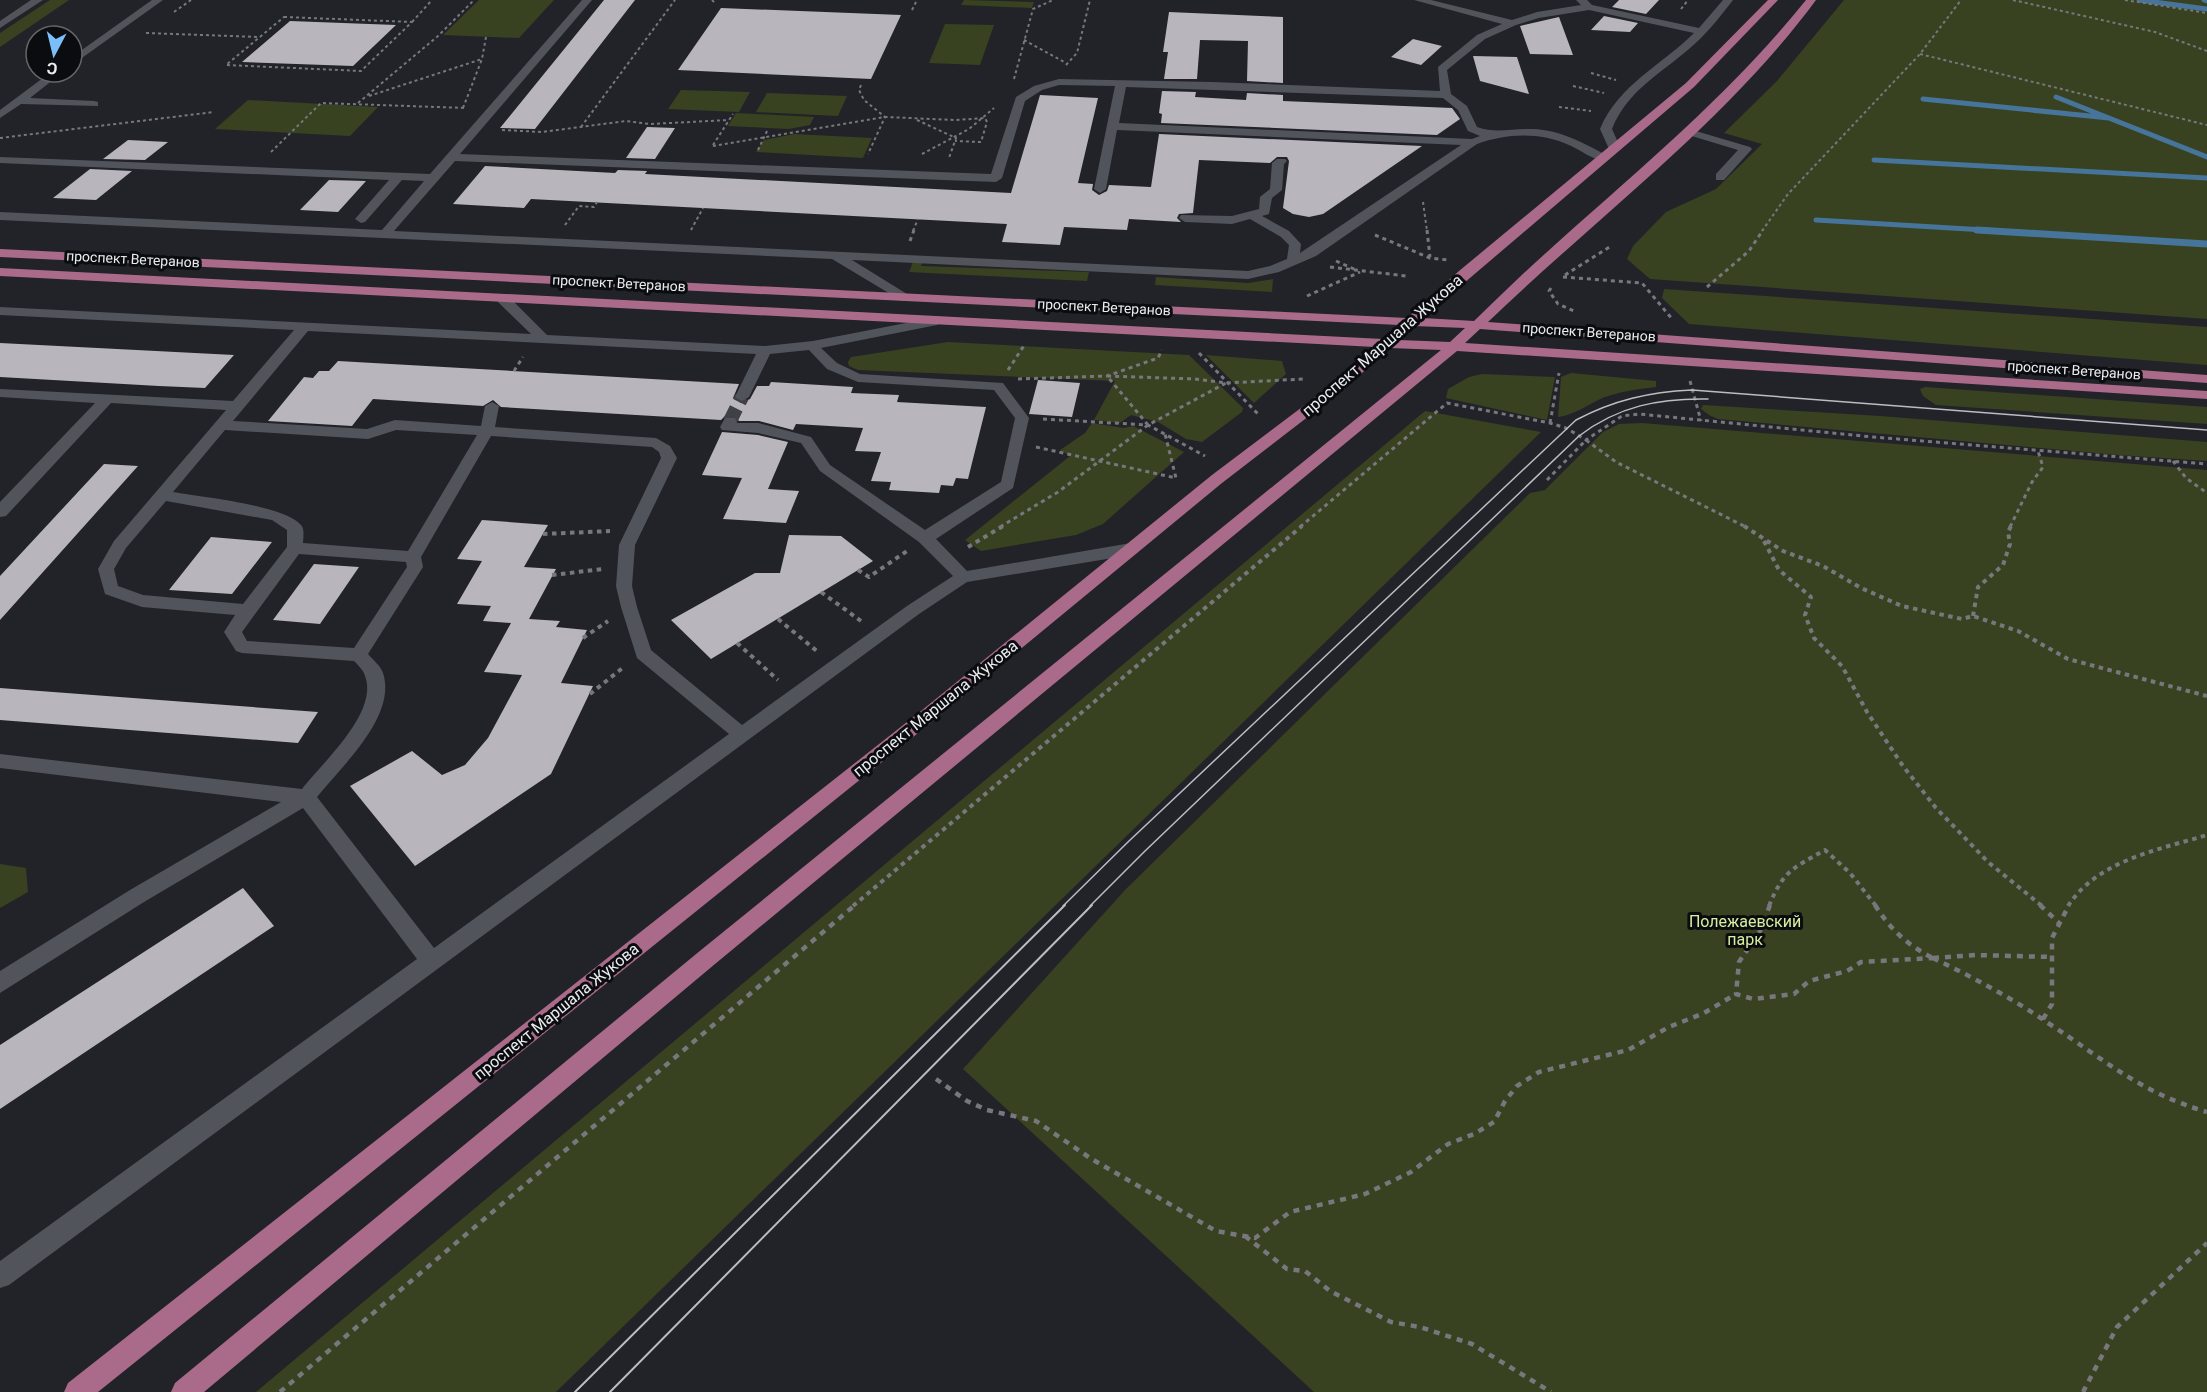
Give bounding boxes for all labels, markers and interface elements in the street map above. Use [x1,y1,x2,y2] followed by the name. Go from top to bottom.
[24,24,84,84] north arrow
[46,58,59,78] text: С
[66,248,200,270] street label: проспект Ветеранов
[1298,271,1466,420] street label: проспект Маршала Жукова
[552,272,686,294] street label: проспект Ветеранов
[1037,296,1171,318] street label: проспект Ветеранов
[1522,319,1656,345] street label: проспект Ветеранов
[2007,357,2141,383] street label: проспект Ветеранов
[849,636,1021,781] street label: проспект Маршала Жукова
[1689,912,1801,949] park label: Полежаевский парк
[470,939,642,1084] street label: проспект Маршала Жукова

